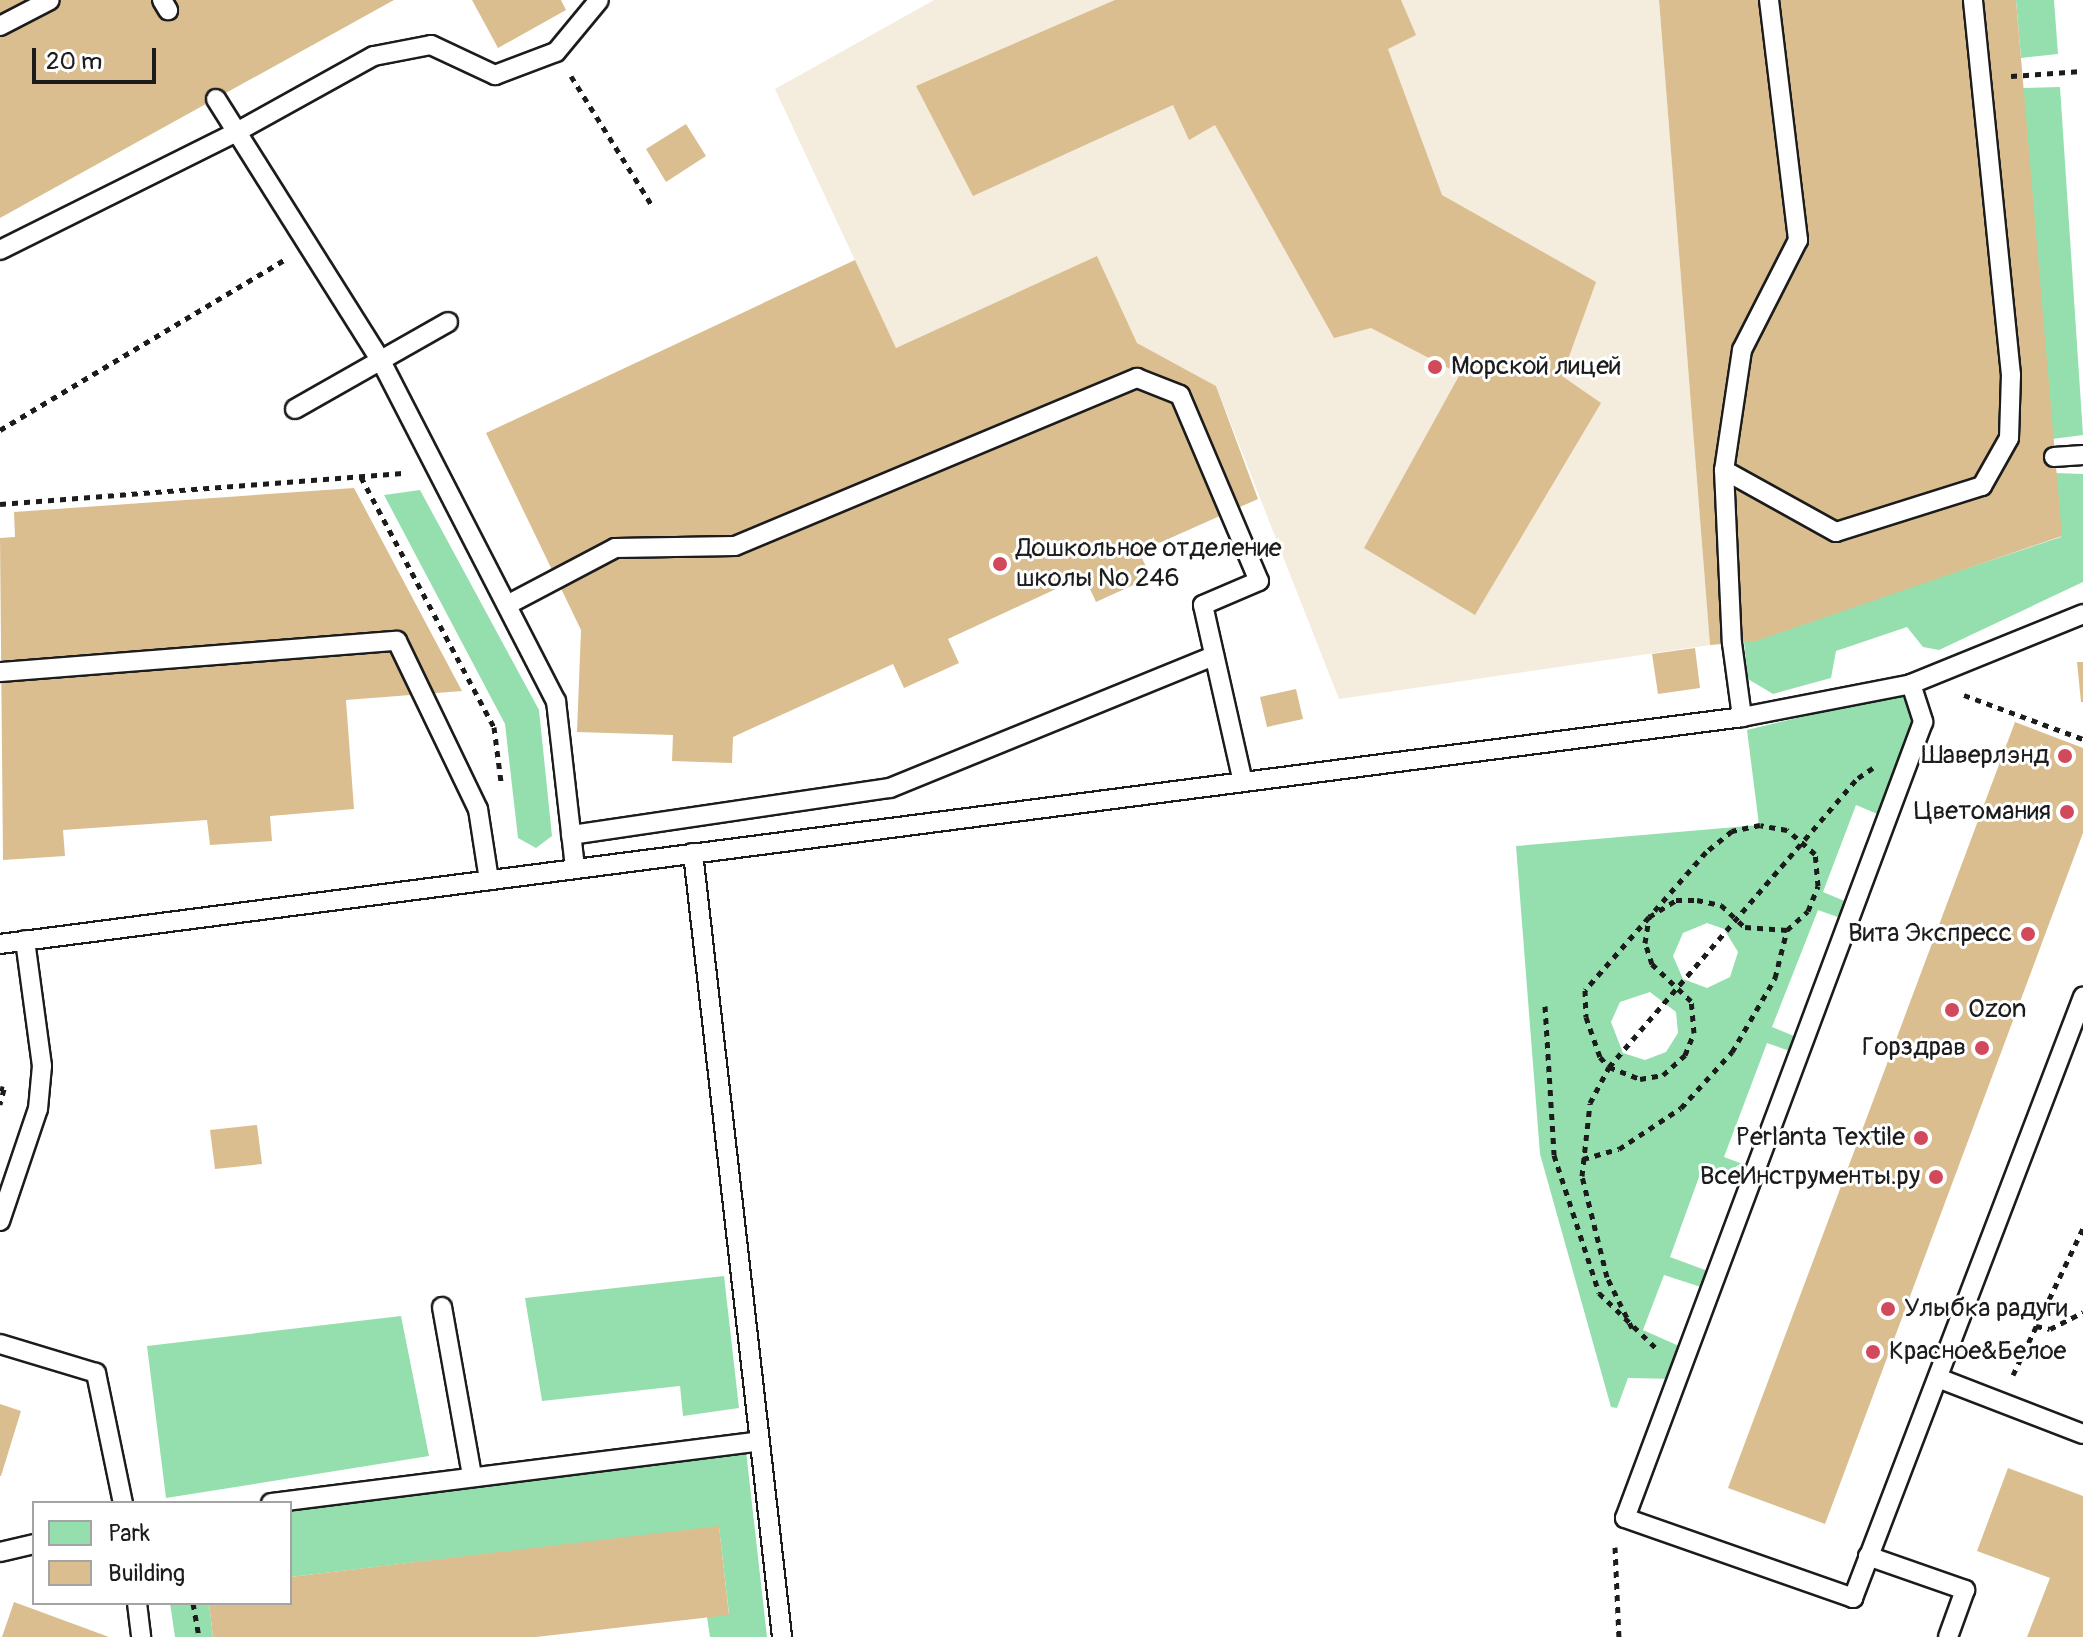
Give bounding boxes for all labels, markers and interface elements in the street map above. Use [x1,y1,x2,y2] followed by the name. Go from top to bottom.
[36,32,160,82] scale bar
[46,47,102,76] text: 20 m
[1451,351,1622,383] place label: Морской лицей
[1426,358,1444,376] marker: Морской лицей
[1016,533,1282,594] place label: Дошкольное отделение школы № 246
[991,555,1009,573] marker: Дошкольное отделение школы № 246
[1922,740,2049,772] place label: Шаверлэнд
[2056,747,2074,765] marker: Шаверлэнд
[1914,796,2051,828] place label: Цветомания
[2058,803,2076,821] marker: Цветомания
[1848,918,2012,950] place label: Вита Экспресс
[2019,925,2037,943] marker: Вита Экспресс
[1968,994,2026,1026] place label: Ozon
[1943,1001,1961,1019] marker: Ozon
[1862,1032,1966,1064] place label: Горздрав
[1973,1039,1991,1057] marker: Горздрав
[1736,1122,1905,1154] place label: Perlanta Textile
[1912,1129,1930,1147] marker: Perlanta Textile
[1700,1161,1920,1193] place label: ВсеИнструменты.ру
[1927,1168,1945,1186] marker: ВсеИнструменты.ру
[1904,1293,2068,1325] place label: Улыбка радуги
[1879,1300,1897,1318] marker: Улыбка радуги
[1889,1336,2066,1368] place label: Красное&Белое
[1864,1343,1882,1361] marker: Красное&Белое
[32,1501,292,1605] legend
[108,1519,150,1548] text: Park
[108,1559,185,1588] text: Building

